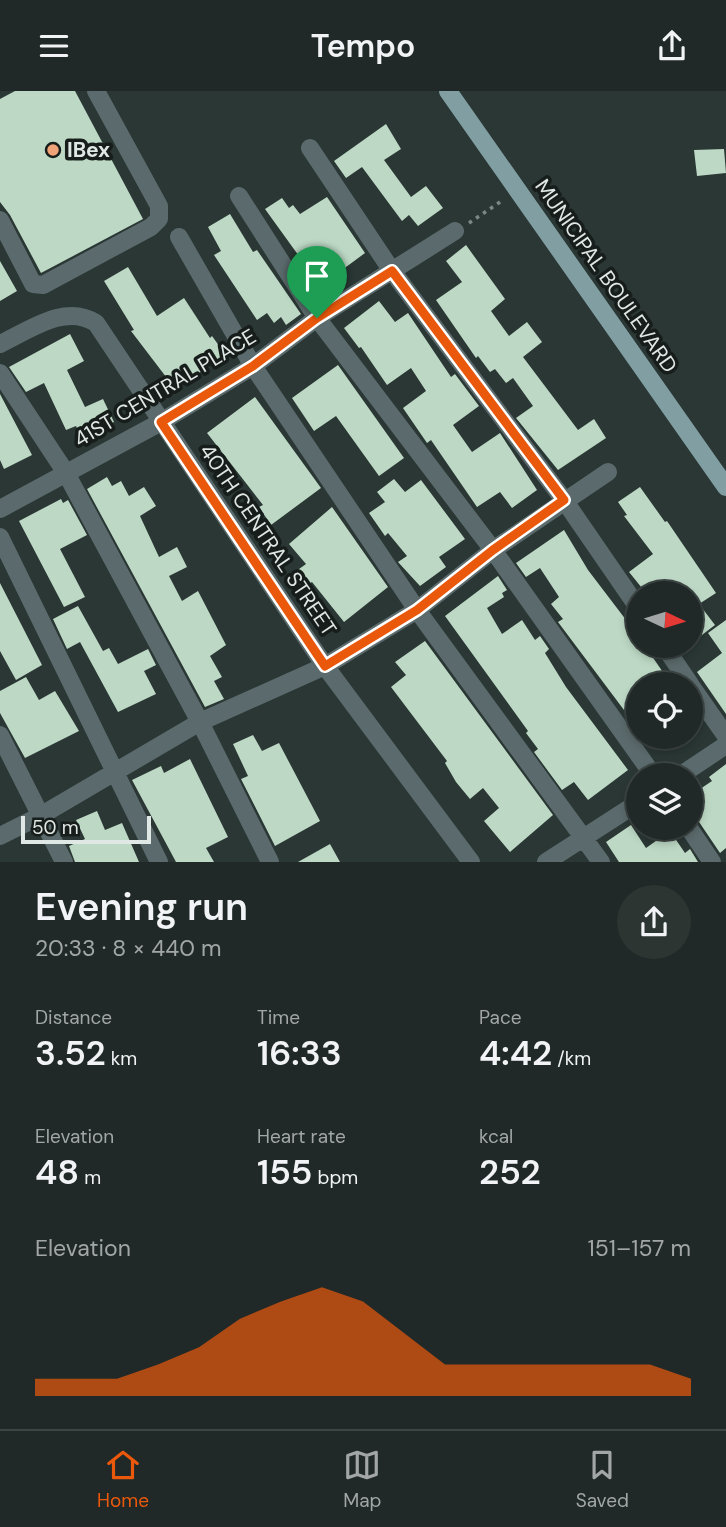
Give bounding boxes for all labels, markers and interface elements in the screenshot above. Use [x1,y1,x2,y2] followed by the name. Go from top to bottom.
[311,25,415,67] text: Tempo
[35,27,73,65] icon: menu
[653,27,691,65] icon: share
[67,136,110,164] place label: IBex
[45,142,61,158] marker: IBex
[529,174,683,378] street label: MUNICIPAL BOULEVARD
[287,246,347,318] pin
[298,257,336,295] icon: arrive
[69,322,261,454] street label: 41ST CENTRAL PLACE
[193,439,343,642] street label: 40TH CENTRAL STREET
[626,581,704,658] north arrow
[626,581,703,840] map controls
[626,672,703,749] button: locate
[626,763,703,840] button: layers
[21,813,150,845] scale bar
[32,815,79,840] text: 50 m
[35,882,248,932] text: Evening run
[617,885,691,959] button: share
[35,933,222,963] text: 20:33 · 8 × 440 m
[35,1005,112,1030] text: Distance
[257,1005,300,1030] text: Time
[479,1005,522,1030] text: Pace
[35,1030,106,1076] text: 3.52
[257,1030,342,1076] text: 16:33
[479,1030,552,1076] text: 4:42
[106,1046,137,1071] text: km
[552,1046,591,1071] text: /km
[35,1124,114,1149] text: Elevation
[257,1124,346,1149] text: Heart rate
[479,1124,513,1149] text: kcal
[35,1149,79,1195] text: 48
[257,1149,312,1195] text: 155
[479,1149,541,1195] text: 252
[79,1165,101,1190] text: m
[312,1165,358,1190] text: bpm
[35,1233,131,1263] text: Elevation
[588,1233,691,1263] text: 151–157 m
[97,1446,149,1513] tab: Home
[343,1446,381,1513] tab: Map
[576,1446,629,1513] tab: Saved

